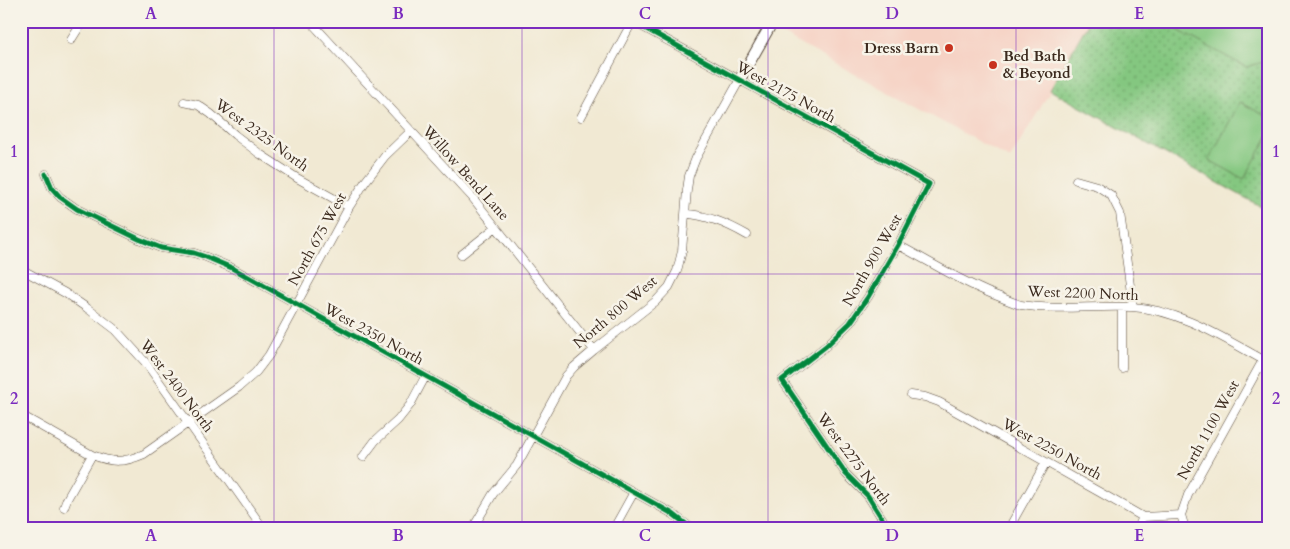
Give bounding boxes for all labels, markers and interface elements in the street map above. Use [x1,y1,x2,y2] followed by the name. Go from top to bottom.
[145,3,157,25] text: A
[392,3,404,25] text: B
[639,3,651,25] text: C
[885,3,899,25] text: D
[1134,3,1144,25] text: E
[864,38,939,58] place label: Dress Barn
[943,42,955,54] marker: Dress Barn
[1003,46,1071,83] place label: Bed Bath & Beyond
[732,56,840,128] street label: West 2175 North
[987,59,999,71] marker: Bed Bath & Beyond
[210,94,314,176] street label: West 2325 North
[417,121,514,225] street label: Willow Bend Lane
[10,141,18,163] text: 1
[1272,141,1280,163] text: 1
[283,189,351,289] street label: North 675 West
[837,210,907,310] street label: North 900 West
[569,271,661,353] street label: North 800 West
[1026,281,1140,305] street label: West 2200 North
[320,298,428,370] street label: West 2350 North
[135,335,219,437] street label: West 2400 North
[1172,376,1244,484] street label: North 1100 West
[10,388,18,410] text: 2
[1272,388,1280,410] text: 2
[812,408,896,510] street label: West 2275 North
[998,413,1106,485] street label: West 2250 North
[145,525,157,547] text: A
[392,525,404,547] text: B
[639,525,651,547] text: C
[885,525,899,547] text: D
[1134,525,1144,547] text: E

